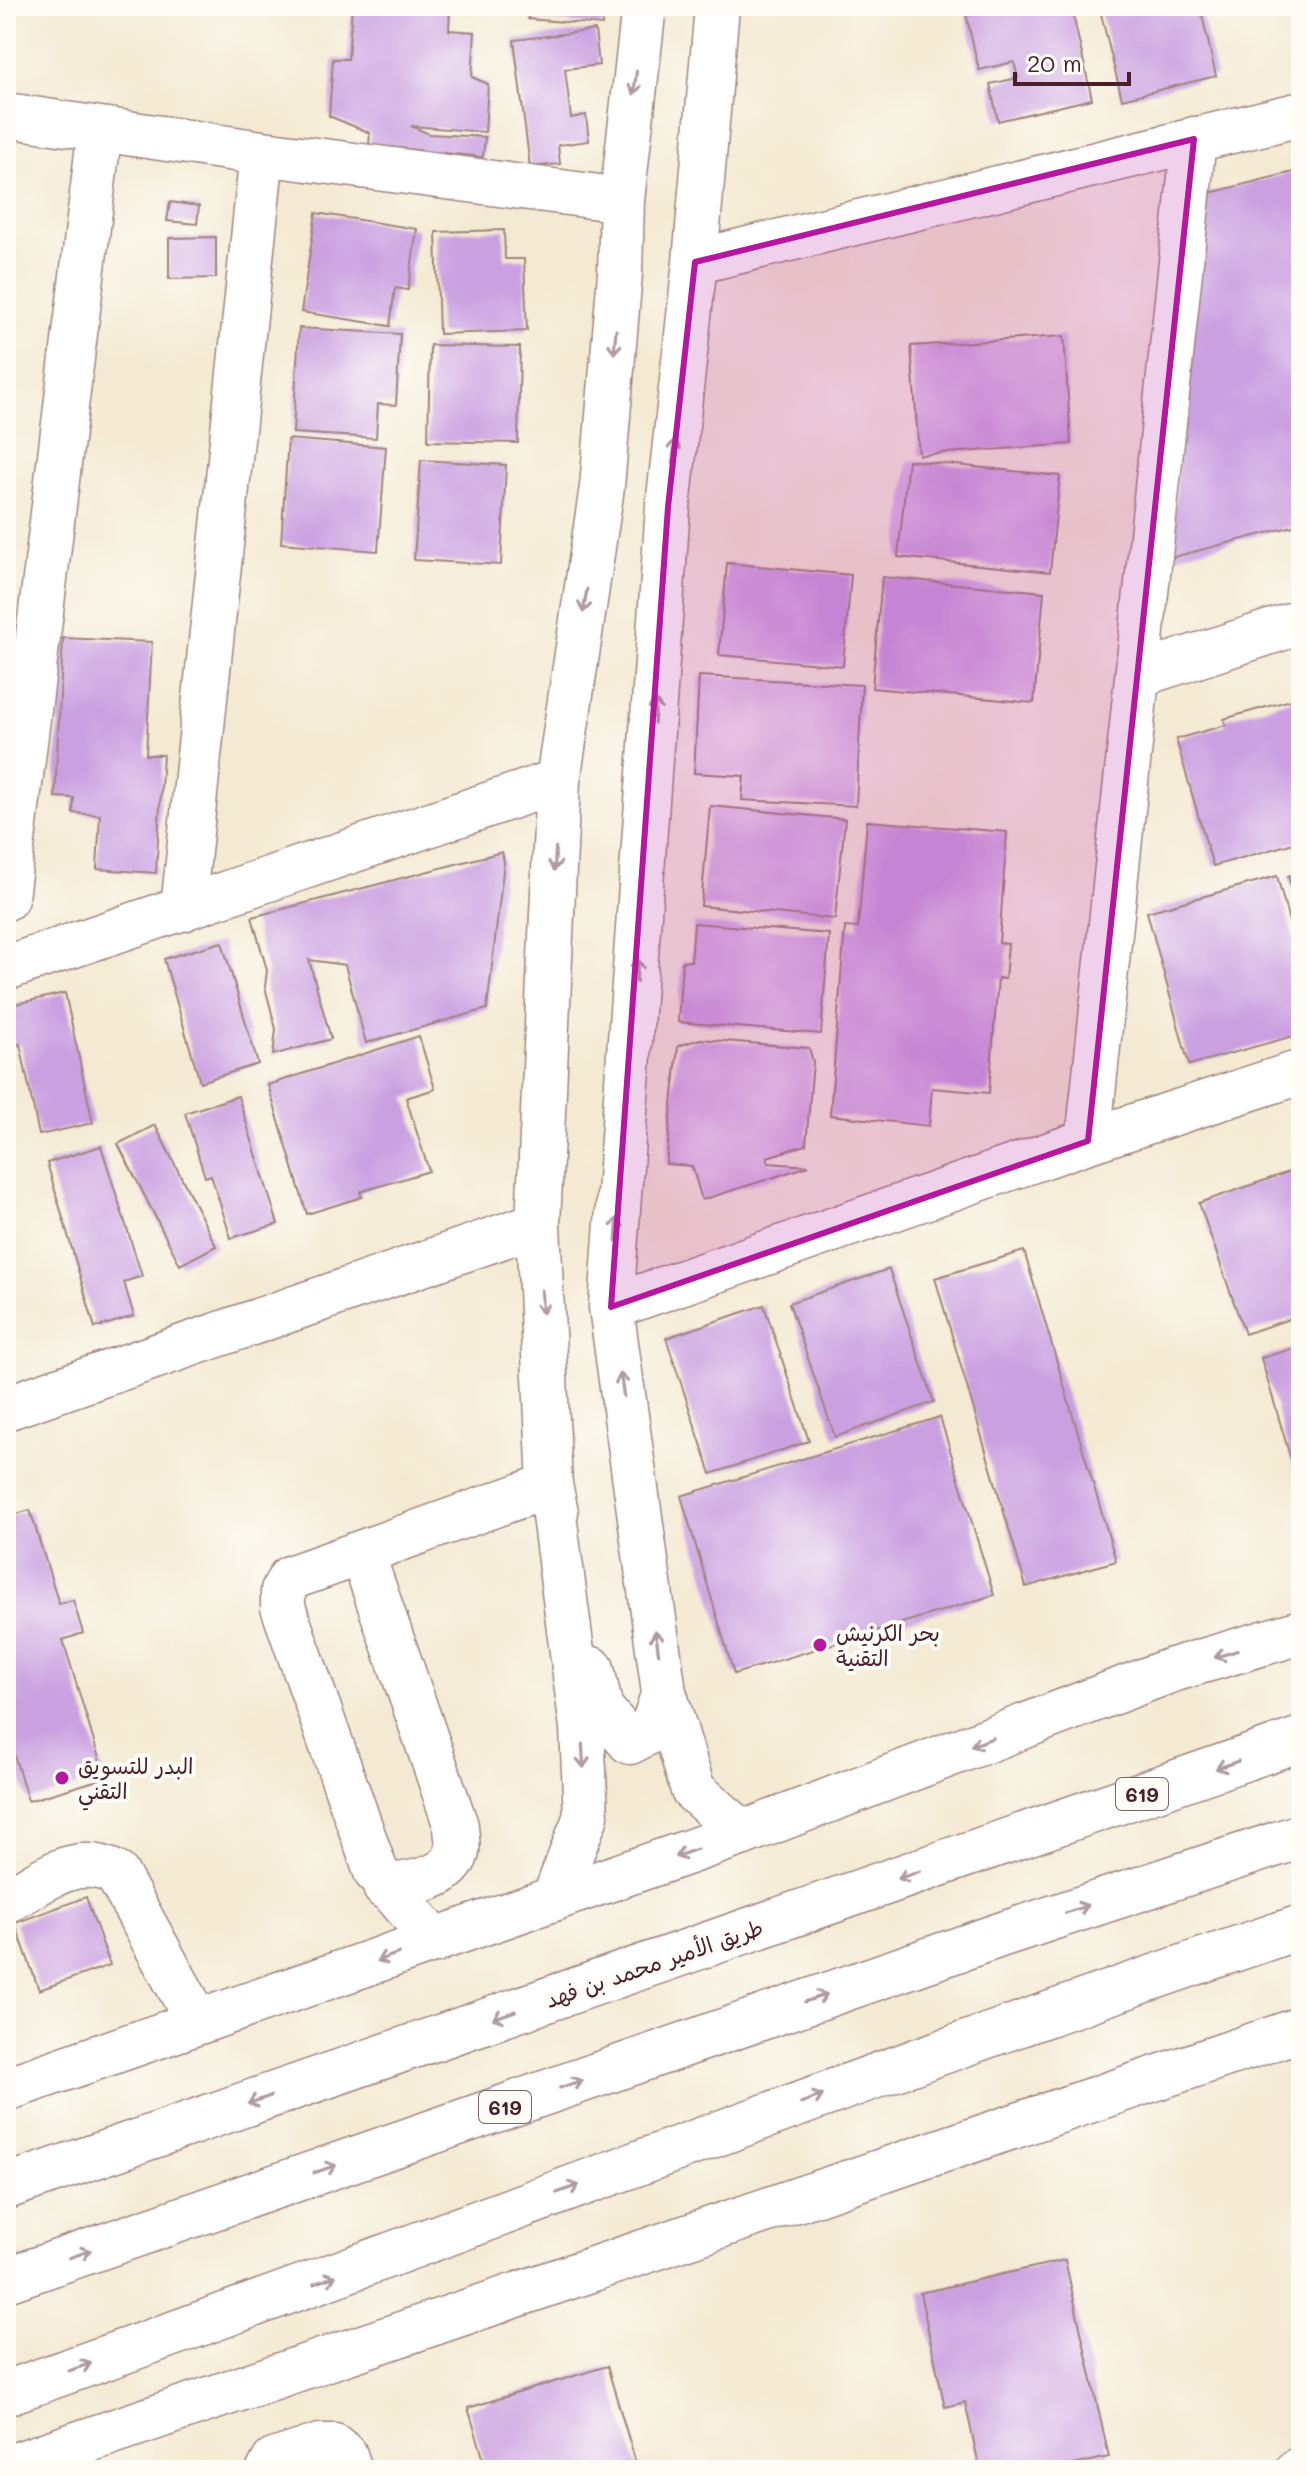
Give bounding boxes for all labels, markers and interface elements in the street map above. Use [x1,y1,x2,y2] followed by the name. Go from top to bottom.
[1015,36,1129,86] scale bar
[1027,47,1082,78] text: 20 m
[627,70,642,96] one-way arrow
[607,329,622,355] one-way arrow
[667,439,682,465] one-way arrow
[577,588,592,613] one-way arrow
[648,698,663,725] one-way arrow
[547,845,562,872] one-way arrow
[630,957,645,984] one-way arrow
[610,1216,625,1243] one-way arrow
[535,1288,550,1315] one-way arrow
[614,1372,629,1398] one-way arrow
[836,1618,940,1672] place label: بحر الكرنيش التقنية
[649,1630,664,1655] one-way arrow
[811,1636,829,1654] marker: بحر الكرنيش التقنية
[1214,1647,1240,1662] one-way arrow
[970,1736,995,1750] one-way arrow
[576,1742,591,1769] one-way arrow
[78,1751,193,1811] place label: البدر للتسويق التقني
[1215,1758,1240,1773] one-way arrow
[53,1769,71,1787] marker: البدر للتسويق التقني
[1116,1778,1168,1810] road number: 619
[674,1847,699,1861] one-way arrow
[897,1868,922,1883] one-way arrow
[1064,1901,1089,1916] one-way arrow
[541,1912,767,2014] street label: طريق الأمير محمد بن فهد
[375,1951,400,1966] one-way arrow
[804,1990,829,2005] one-way arrow
[492,2008,517,2023] one-way arrow
[558,2075,583,2090] one-way arrow
[799,2090,824,2105] one-way arrow
[479,2091,531,2123] road number: 619
[246,2093,271,2108] one-way arrow
[313,2161,338,2176] one-way arrow
[555,2181,580,2195] one-way arrow
[67,2246,92,2261] one-way arrow
[312,2272,337,2286] one-way arrow
[67,2359,91,2373] one-way arrow

